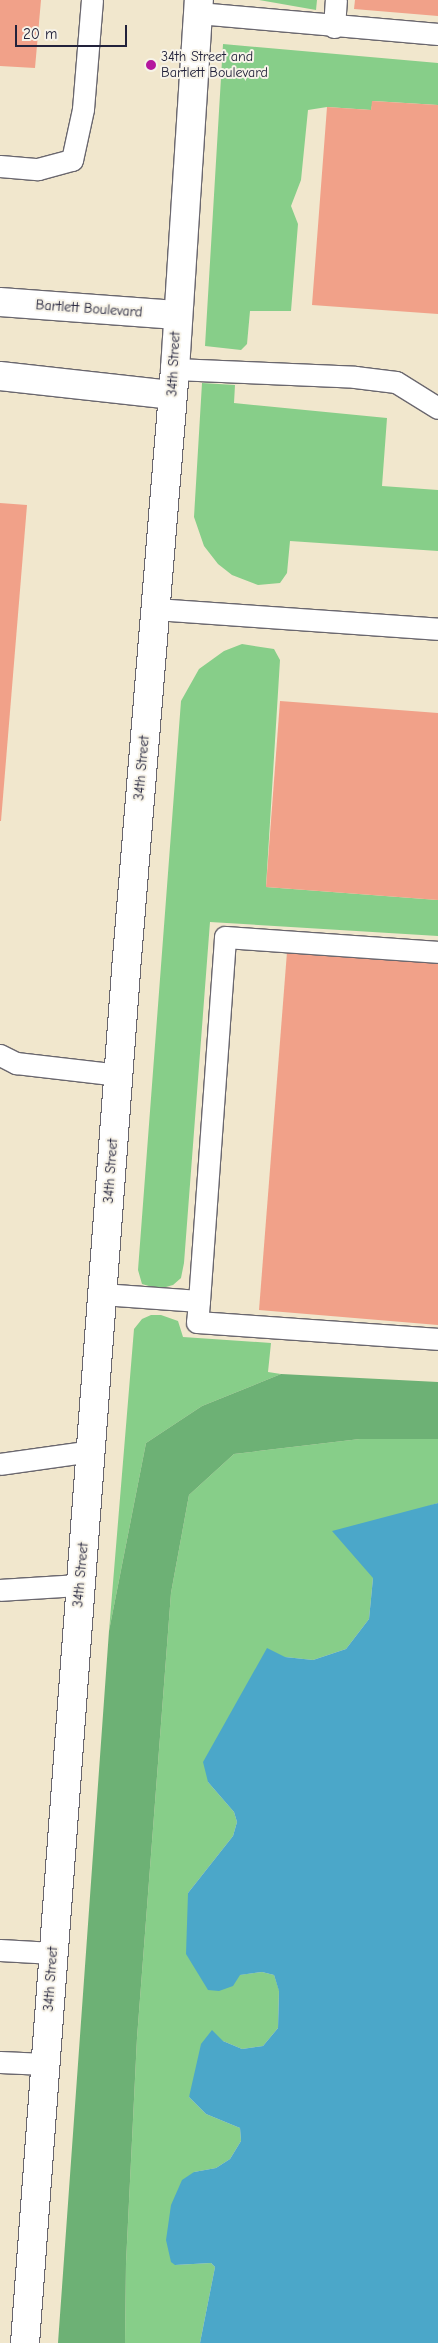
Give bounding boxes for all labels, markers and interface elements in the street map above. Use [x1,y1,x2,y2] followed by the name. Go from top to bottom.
[18,15,130,47] scale bar
[23,25,57,43] text: 20 m
[161,49,268,82] place label: 34th Street and Bartlett Boulevard
[145,59,157,71] marker: 34th Street and Bartlett Boulevard
[35,297,143,321] street label: Bartlett Boulevard
[164,331,184,397] street label: 34th Street
[131,735,153,801] street label: 34th Street
[100,1138,122,1204] street label: 34th Street
[70,1542,92,1608] street label: 34th Street
[40,1946,62,2012] street label: 34th Street

